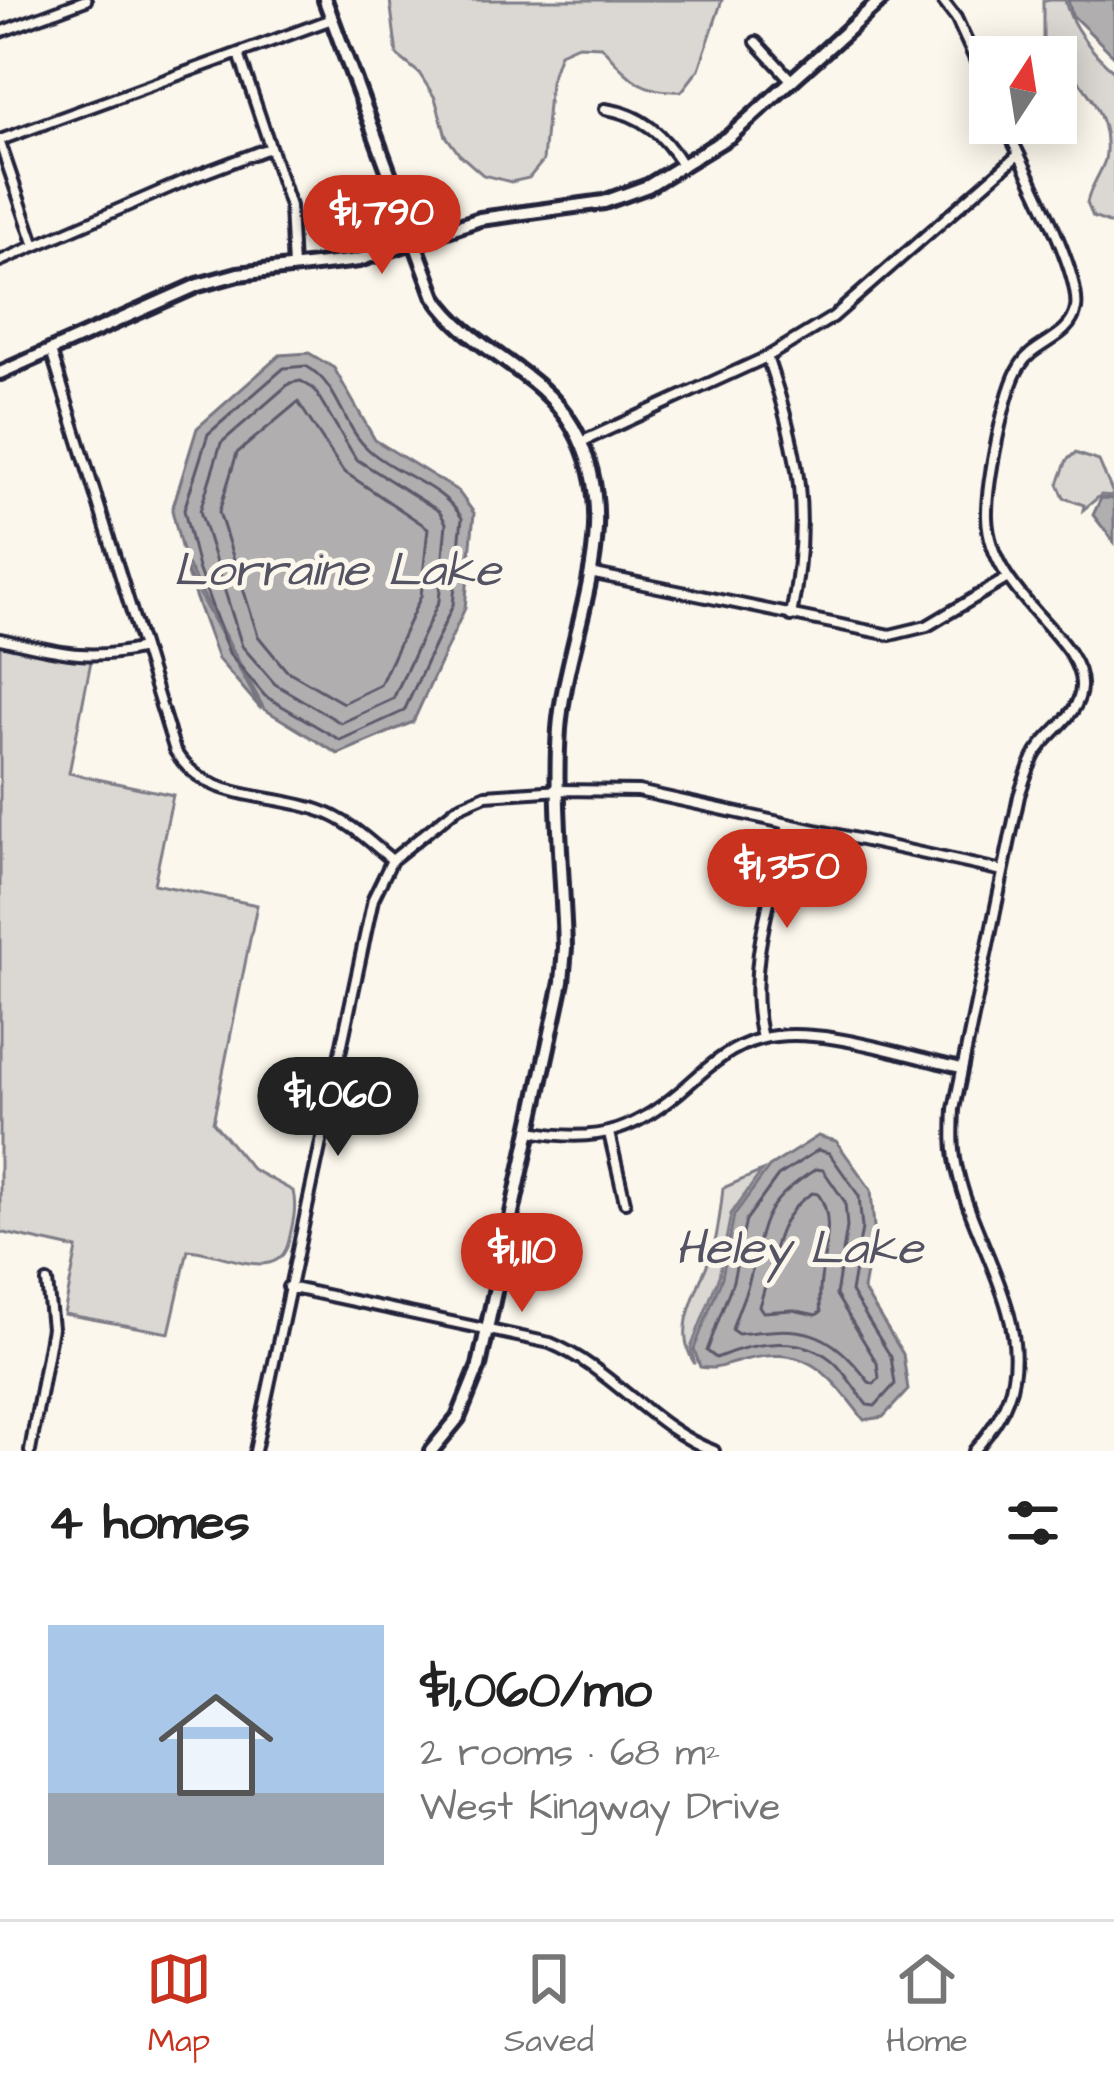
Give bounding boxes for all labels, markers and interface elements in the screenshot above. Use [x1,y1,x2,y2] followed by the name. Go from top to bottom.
[969,36,1077,144] north arrow
[969,36,1077,144] map controls
[284,175,480,277] pin: $1,790
[330,187,434,241] text: $1,790
[173,538,503,604] water label: Lorraine Lake
[689,829,885,931] pin: $1,350
[734,841,840,895] text: $1,350
[240,1057,436,1159] pin: $1,060
[284,1069,392,1123] text: $1,060
[424,1213,620,1315] pin: $1,110
[675,1216,925,1283] water label: Heley Lake
[488,1225,556,1279] text: $1,110
[48,1488,250,1559] text: 4 homes
[1000,1490,1066,1556] icon: filters
[420,1656,652,1727] text: $1,060/mo
[144,1673,288,1817] icon: home
[420,1727,720,1781] text: 2 rooms · 68 m²
[420,1781,780,1835] text: West Kingway Drive
[146,1946,212,2064] tab: Map
[504,1946,594,2064] tab: Saved
[886,1946,968,2064] tab: Home

